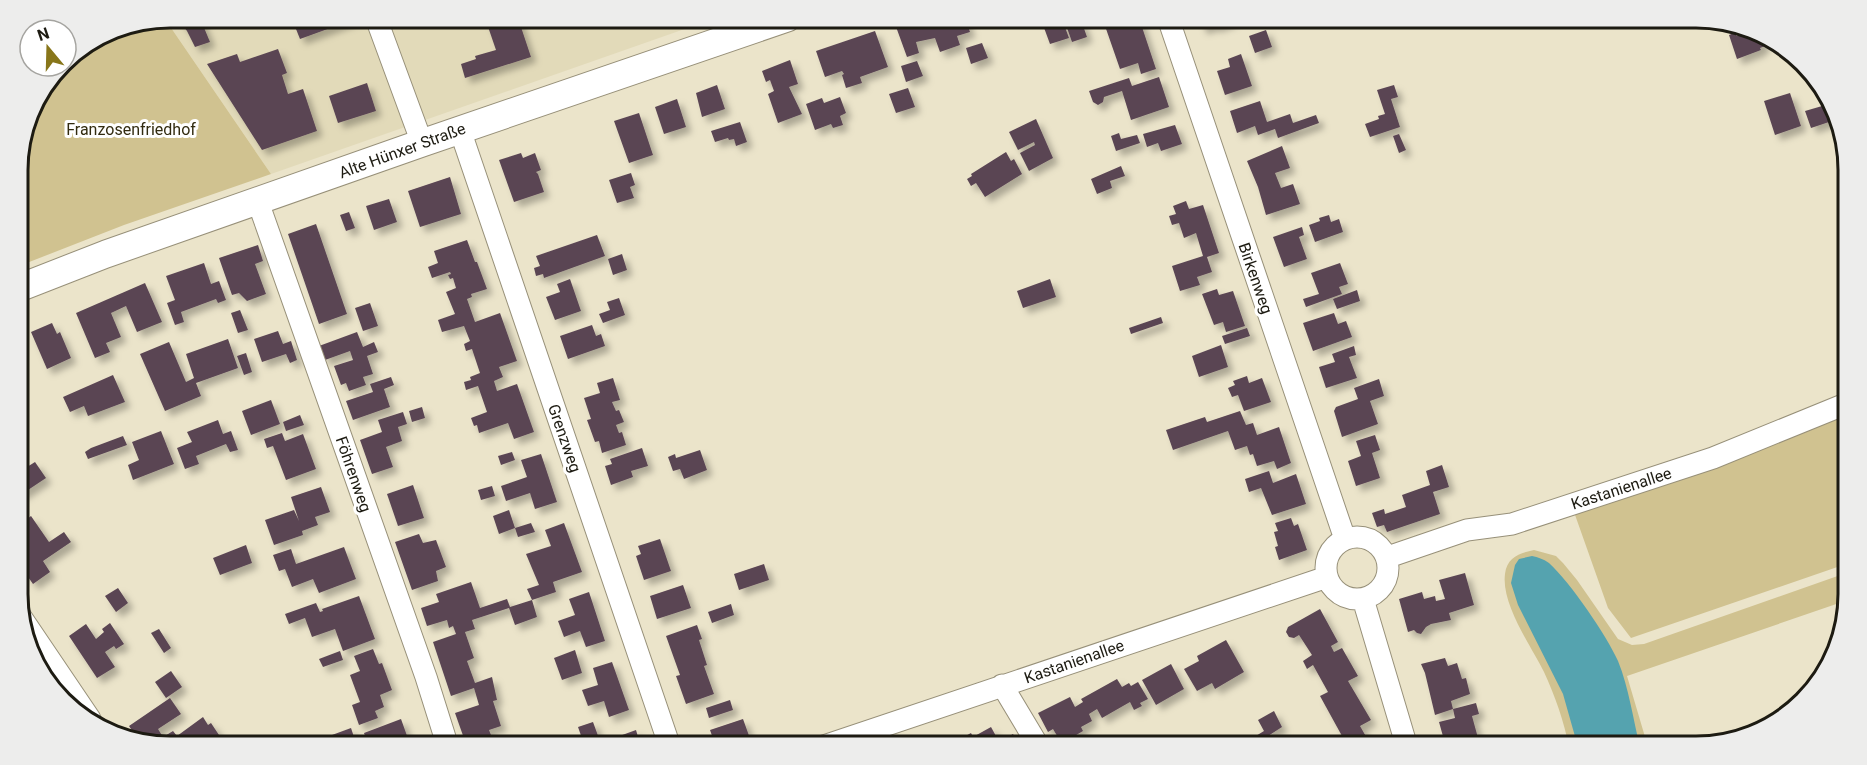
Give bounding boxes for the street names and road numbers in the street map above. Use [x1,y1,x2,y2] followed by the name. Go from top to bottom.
[336,119,468,182] street label: Alte Hünxer Straße
[1234,240,1277,316] street label: Birkenweg
[544,402,585,475] street label: Grenzweg
[332,434,375,514] street label: Föhrenweg
[1569,463,1674,514] street label: Kastanienallee
[1022,635,1127,687] street label: Kastanienallee

